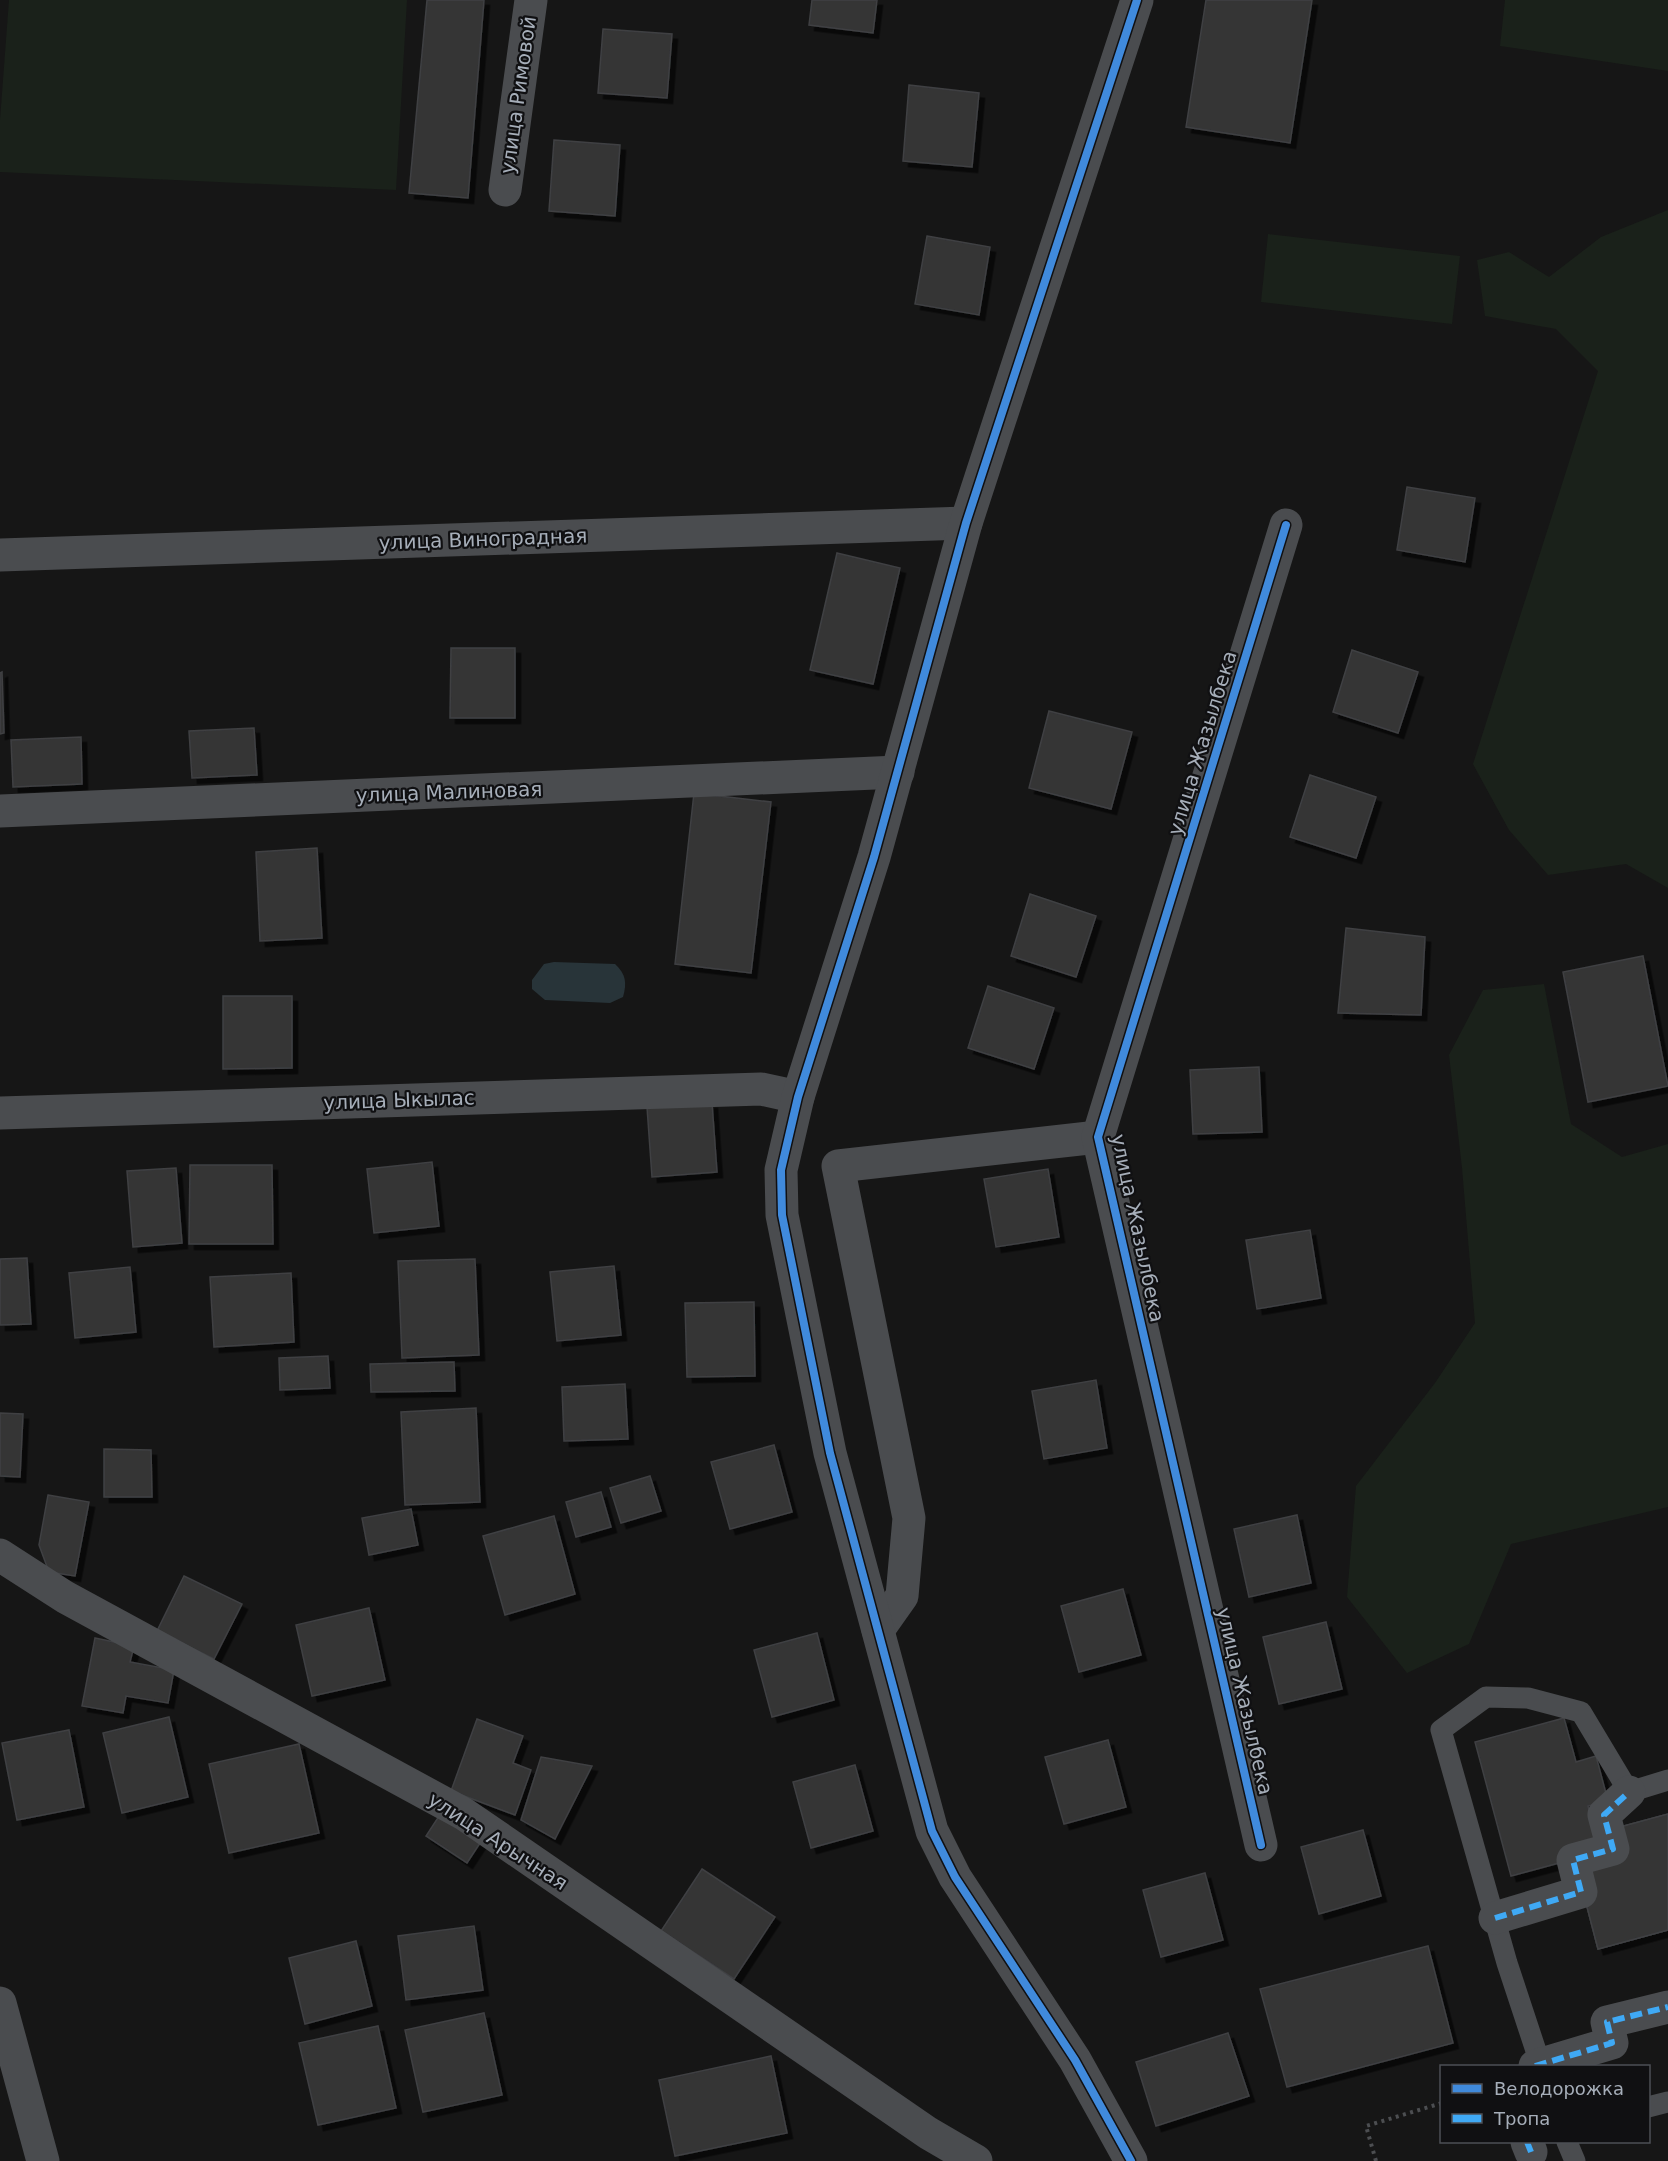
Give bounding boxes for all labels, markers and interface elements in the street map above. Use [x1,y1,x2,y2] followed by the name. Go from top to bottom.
[495,14,541,176] street label: улица Римовой
[378,523,588,555] street label: улица Виноградная
[1162,648,1242,838] street label: улица Жазылбека
[355,777,543,807] street label: улица Малиновая
[323,1085,475,1115] street label: улица Ыкылас
[1106,1132,1170,1324] street label: улица Жазылбека
[1212,1605,1278,1797] street label: улица Жазылбека
[424,1787,572,1895] street label: улица Арычная
[1440,2065,1650,2143] legend
[1494,2078,1624,2099] text: Велодорожка
[1493,2108,1550,2129] text: Тропа

